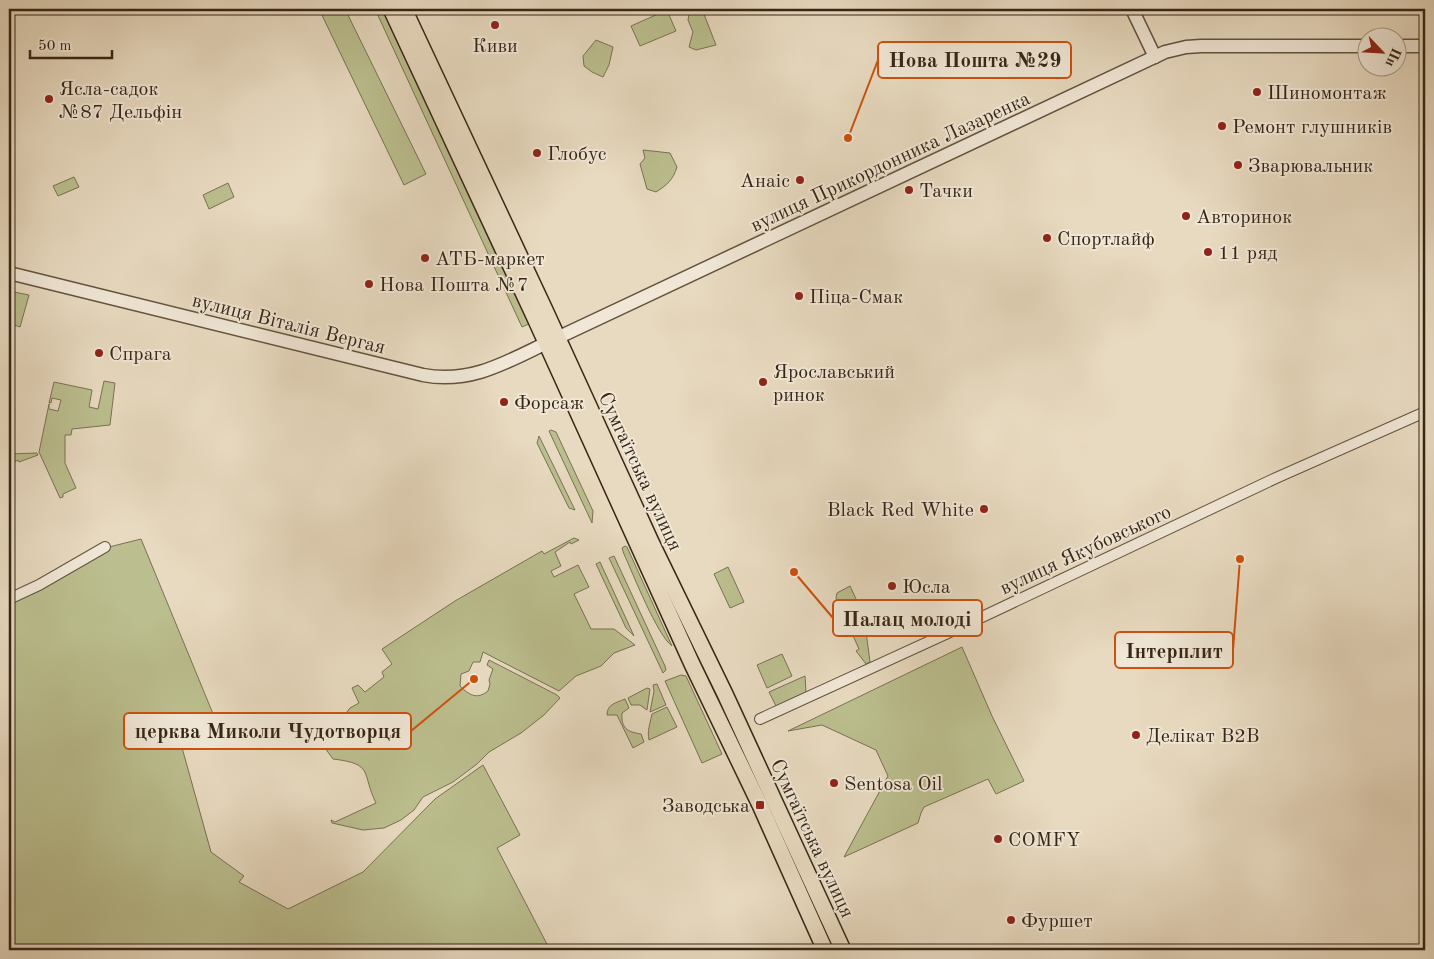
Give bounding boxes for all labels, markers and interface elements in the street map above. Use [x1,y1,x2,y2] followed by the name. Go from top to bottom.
[489,19,501,31] marker: Киви
[30,28,112,60] scale bar
[1356,28,1406,78] north arrow
[472,37,518,57] place label: Киви
[38,39,72,54] text: 50 m
[878,42,1071,78] callout: Нова Пошта №29
[1382,45,1403,69] text: Пн
[889,51,1061,72] text: Нова Пошта №29
[59,80,182,123] place label: Ясла-садок №87 Дельфін
[1267,84,1387,104] place label: Шиномонтаж
[1251,86,1263,98] marker: Шиномонтаж
[748,89,1034,237] street label: вулиця Прикордонника Лазаренка
[43,93,55,105] marker: Ясла-садок №87 Дельфін
[1232,118,1392,138] place label: Ремонт глушників
[1216,120,1228,132] marker: Ремонт глушників
[547,145,607,165] place label: Глобус
[531,147,543,159] marker: Глобус
[1248,157,1373,177] place label: Зварювальник
[1232,159,1244,171] marker: Зварювальник
[740,172,790,192] place label: Анаіс
[794,174,806,186] marker: Анаіс
[919,182,973,202] place label: Тачки
[903,184,915,196] marker: Тачки
[1196,208,1292,228] place label: Авторинок
[1180,210,1192,222] marker: Авторинок
[1057,230,1155,250] place label: Спортлайф
[1041,232,1053,244] marker: Спортлайф
[1218,244,1278,264] place label: 11 ряд
[1202,246,1214,258] marker: 11 ряд
[435,250,545,270] place label: АТБ-маркет
[419,252,431,264] marker: АТБ-маркет
[379,276,529,296] place label: Нова Пошта №7
[363,278,375,290] marker: Нова Пошта №7
[809,288,903,308] place label: Піца-Смак
[793,290,805,302] marker: Піца-Смак
[190,291,387,359] street label: вулиця Віталія Вергая
[109,345,172,365] place label: Спрага
[93,347,105,359] marker: Спрага
[773,363,895,406] place label: Ярославський ринок
[757,376,769,388] marker: Ярославський ринок
[594,390,685,554] street label: Сумгаїтська вулиця
[514,394,584,414] place label: Форсаж
[498,396,510,408] marker: Форсаж
[827,501,974,521] place label: Black Red White
[997,502,1175,599] street label: вулиця Якубовського
[978,503,990,515] marker: Black Red White
[902,578,951,598] place label: Юсла
[886,580,898,592] marker: Юсла
[833,600,982,636] callout: Палац молоді
[843,610,971,631] text: Палац молоді
[1115,632,1233,668] callout: Інтерплит
[1125,642,1223,663] text: Інтерплит
[124,713,411,749] callout: церква Миколи Чудотворця
[135,722,401,743] text: церква Миколи Чудотворця
[1146,727,1260,747] place label: Делікат B2B
[1130,729,1142,741] marker: Делікат B2B
[766,757,857,921] street label: Сумгаїтська вулиця
[844,775,942,795] place label: Sentosa Oil
[828,777,840,789] marker: Sentosa Oil
[662,797,750,817] place label: Заводська
[754,799,766,811] marker: Заводська
[1008,831,1081,851] place label: COMFY
[992,833,1004,845] marker: COMFY
[1021,912,1093,932] place label: Фуршет
[1005,914,1017,926] marker: Фуршет

